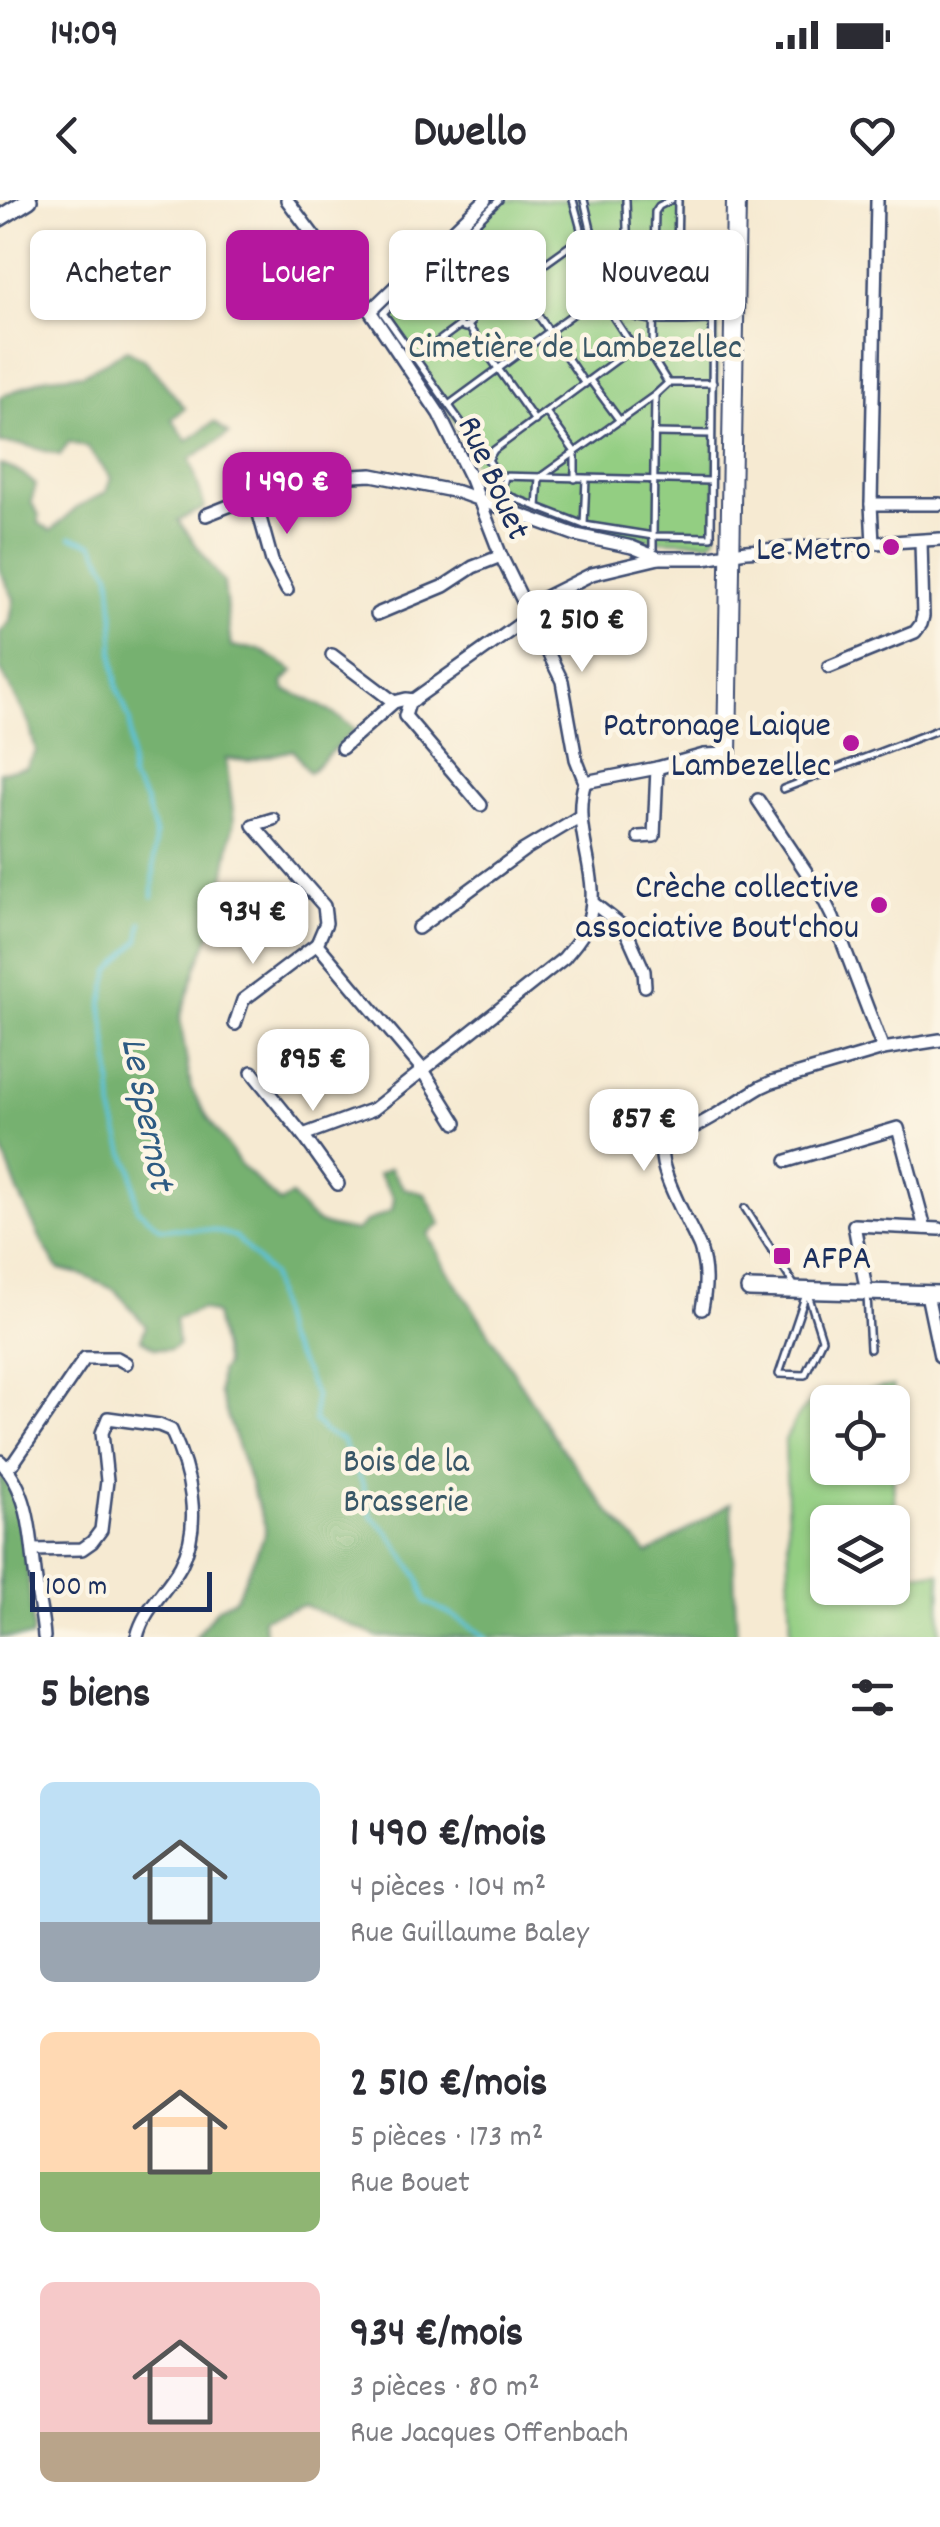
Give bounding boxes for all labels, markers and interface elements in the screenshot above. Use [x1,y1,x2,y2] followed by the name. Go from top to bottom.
[50,8,119,63] text: 14:09
[413,103,527,167] text: Dwello
[40,108,95,163] icon: back
[845,108,900,163] icon: heart
[30,230,206,320] chip: Acheter
[226,230,369,320] chip: Louer
[389,230,546,320] chip: Filtres
[566,230,745,320] chip: Nouveau
[408,325,742,375] park label: Cimetière de Lambezellec
[442,409,541,549] street label: Rue Bouet
[195,452,379,537] pin: 1 490 €
[245,461,329,507] text: 1 490 €
[756,527,871,577] place label: Le Metro
[880,536,902,558] marker: Le Metro
[490,590,674,675] pin: 2 510 €
[539,599,625,645] text: 2 510 €
[603,703,831,793] place label: Patronage Laique Lambezellec
[840,732,862,754] marker: Patronage Laique Lambezellec
[575,865,859,955] place label: Crèche collective associative Bout'chou
[183,882,323,967] pin: 934 €
[219,891,287,937] text: 934 €
[868,894,890,916] marker: Crèche collective associative Bout'chou
[243,1029,383,1114] pin: 895 €
[103,1033,187,1199] water label: Le Spernot
[279,1038,347,1084] text: 895 €
[574,1089,714,1174] pin: 857 €
[611,1098,677,1144] text: 857 €
[802,1236,872,1286] place label: AFPA
[771,1245,793,1267] marker: AFPA
[810,1385,910,1605] map controls
[810,1385,910,1485] button: locate
[343,1439,470,1529] park label: Bois de la Brasserie
[810,1505,910,1605] button: layers
[30,1567,212,1612] scale bar
[45,1569,107,1609] text: 100 m
[40,1667,151,1727] text: 5 biens
[845,1670,900,1725] icon: filters
[350,1806,546,1866] text: 1 490 €/mois
[120,1822,240,1942] icon: home
[350,1866,546,1912] text: 4 pièces · 104 m²
[350,1912,589,1958] text: Rue Guillaume Baley
[350,2056,547,2116] text: 2 510 €/mois
[120,2072,240,2192] icon: home
[350,2116,543,2162] text: 5 pièces · 173 m²
[350,2162,470,2208] text: Rue Bouet
[350,2306,523,2366] text: 934 €/mois
[120,2322,240,2442] icon: home
[350,2366,540,2412] text: 3 pièces · 80 m²
[350,2412,629,2458] text: Rue Jacques Offenbach

